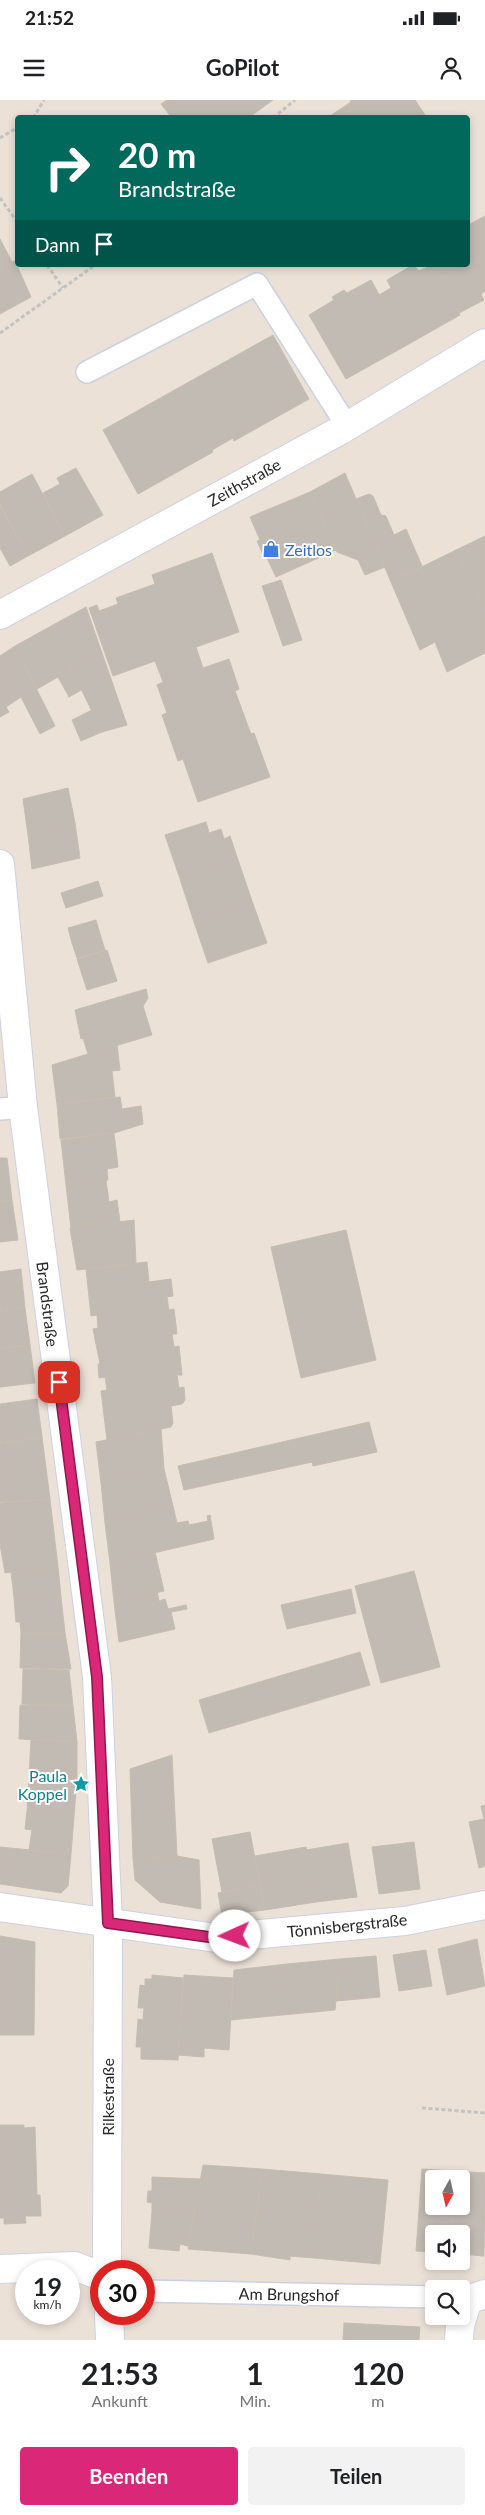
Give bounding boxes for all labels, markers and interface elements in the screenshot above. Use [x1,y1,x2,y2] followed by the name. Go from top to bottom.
[25,6,74,29] text: 21:52
[20,54,48,82] icon: menu
[206,54,279,81] text: GoPilot
[437,54,465,82] icon: person
[118,133,196,175] text: 20 m
[35,135,100,200] icon: right
[118,175,236,202] text: Brandstraße
[90,230,118,258] icon: arrive
[35,233,80,256] text: Dann
[204,454,284,510] street label: Zeithstraße
[261,539,281,559] shop icon: Zeitlos
[285,540,332,559] place label: Zeitlos
[33,1260,63,1348] street label: Brandstraße
[38,1361,80,1403] pin
[45,1368,73,1396] icon: arrive
[18,1766,67,1803] place label: Paula Koppel
[71,1774,91,1794] place icon: Paula Koppel
[208,1909,260,1961] position arrow
[286,1909,408,1941] street label: Tönnisbergstraße
[98,2058,117,2136] street label: Rilkestraße
[425,2170,470,2215] north arrow
[425,2170,470,2325] map controls
[425,2225,470,2270] button: sound
[90,2260,155,2325] speed limit sign: 30
[33,2271,62,2301] text: 19
[425,2280,470,2325] button: search
[239,2284,340,2304] street label: Am Brungshof
[33,2297,62,2312] text: km/h
[81,2355,158,2391] text: 21:53
[246,2355,264,2391] text: 1
[352,2355,404,2391] text: 120
[91,2391,148,2410] text: Ankunft
[239,2391,271,2410] text: Min.
[371,2391,384,2410] text: m
[20,2447,238,2505] button: Beenden
[248,2447,465,2505] button: Teilen

